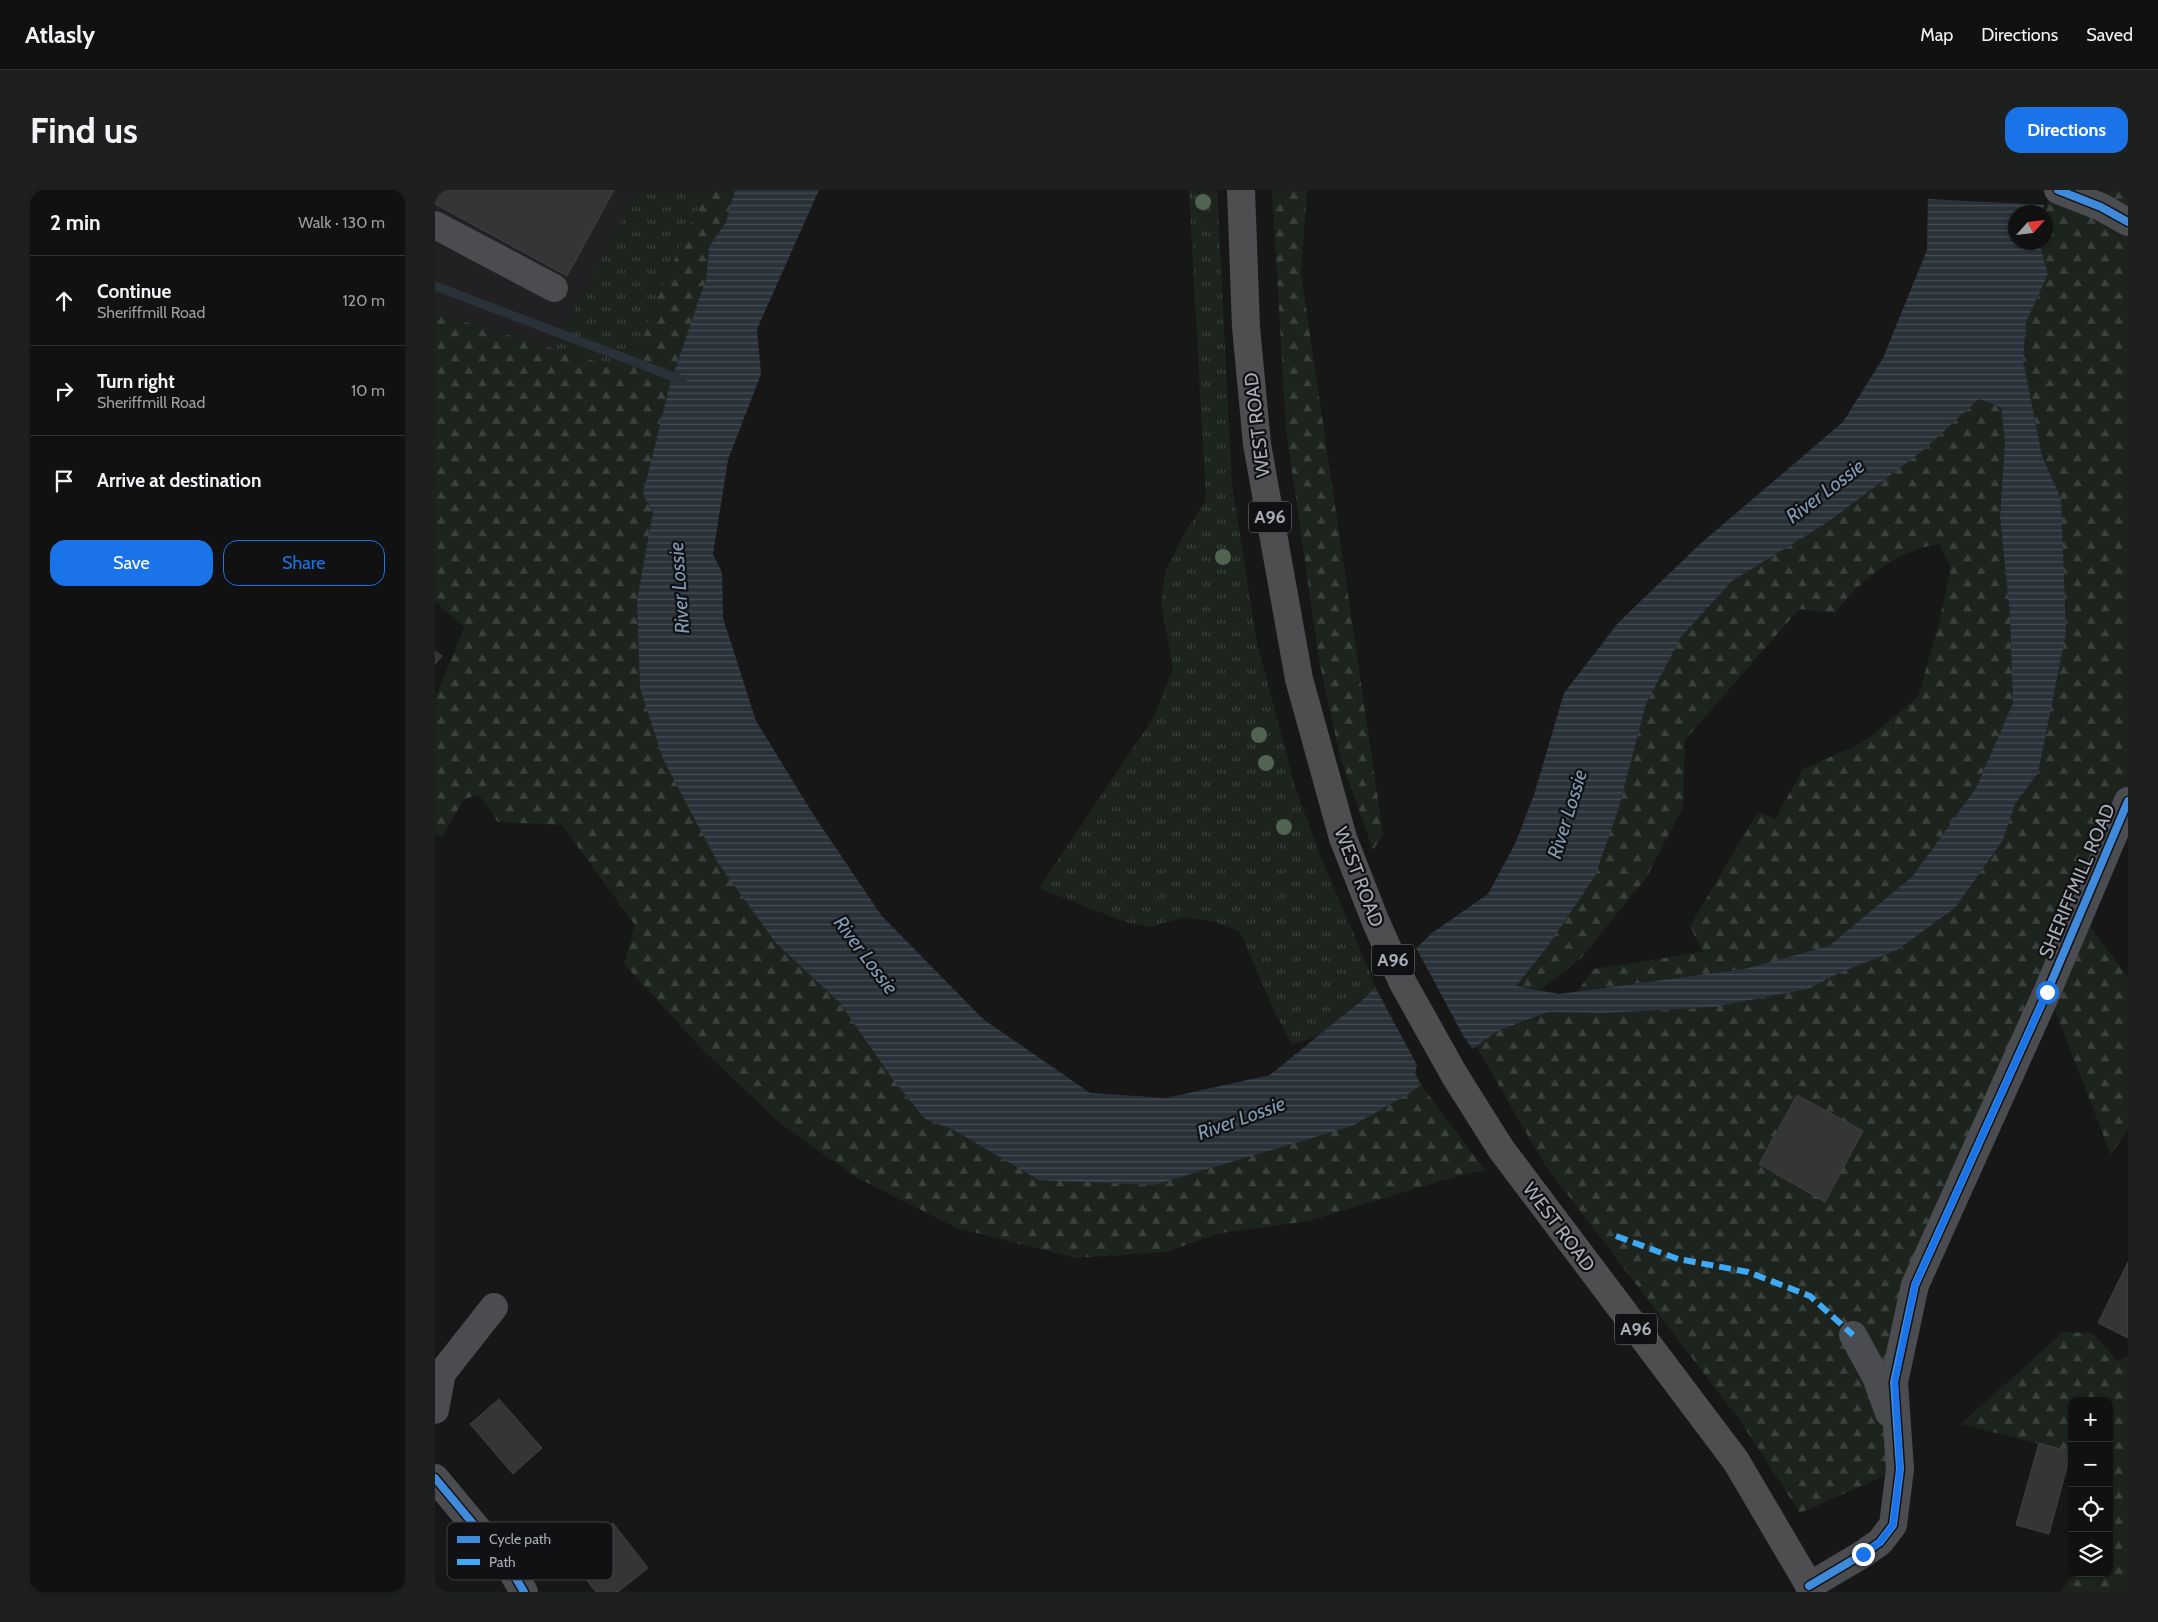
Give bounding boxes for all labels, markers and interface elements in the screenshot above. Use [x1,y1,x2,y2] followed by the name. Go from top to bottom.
[25,20,95,49] text: Atlasly
[1920,24,1953,46] text: Map
[1981,24,2058,46] text: Directions
[2086,24,2133,46] text: Saved
[2005,107,2128,153] button: Directions
[30,109,138,152] text: Find us
[2008,205,2053,250] north arrow
[50,210,101,235] text: 2 min
[298,213,385,232] text: Walk · 130 m
[97,280,171,303] text: Continue
[50,287,78,315] icon: ahead
[343,291,385,310] text: 120 m
[97,303,205,322] text: Sheriffmill Road
[97,370,175,393] text: Turn right
[1239,371,1275,479] street label: WEST ROAD
[50,377,78,405] icon: right
[351,381,385,400] text: 10 m
[97,393,205,412] text: Sheriffmill Road
[1781,454,1869,528] water label: River Lossie
[50,467,78,495] icon: arrive
[97,469,261,492] text: Arrive at destination
[1249,502,1291,532] road number: A96
[50,540,213,586] button: Save
[223,540,385,586] button: Share
[664,541,694,635] water label: River Lossie
[1542,767,1592,861] water label: River Lossie
[2034,800,2120,962] street label: SHERIFFMILL ROAD
[1329,824,1389,930] street label: WEST ROAD
[829,911,903,999] water label: River Lossie
[1372,944,1414,976] road number: A96
[2036,981,2059,1004] route start
[1194,1091,1288,1145] water label: River Lossie
[1518,1178,1600,1276] street label: WEST ROAD
[1615,1314,1657,1344] road number: A96
[2068,1397,2113,1577] map controls
[2068,1397,2113,1442] button: +
[2068,1442,2113,1487] button: −
[2068,1487,2113,1532] button: locate
[447,1522,613,1580] legend
[489,1530,551,1548] text: Cycle path
[2068,1532,2113,1577] button: layers
[1852,1543,1875,1566] route end
[489,1553,516,1571] text: Path

